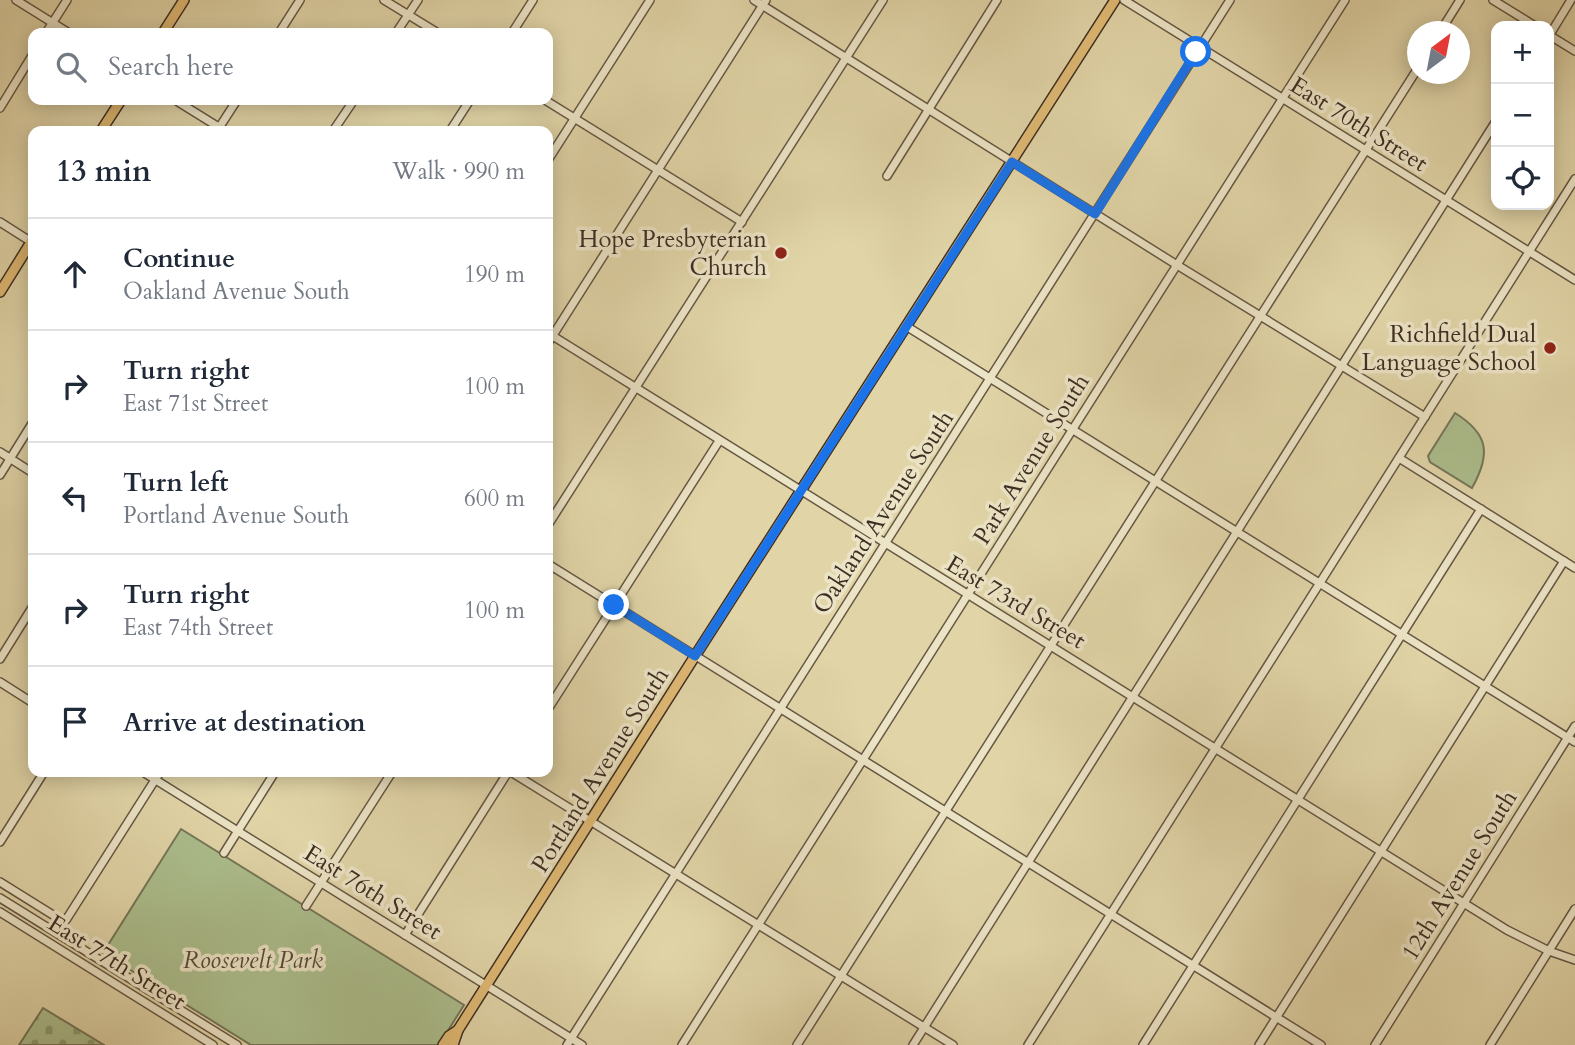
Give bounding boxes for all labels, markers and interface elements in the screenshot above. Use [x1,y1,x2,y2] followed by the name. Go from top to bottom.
[1407,21,1470,84] north arrow
[1491,21,1554,210] map controls
[1491,21,1554,84] button: +
[28,28,553,105] search box
[1180,36,1211,67] route start
[52,48,90,86] icon: search
[108,49,234,84] text: Search here
[1284,69,1434,180] street label: East 70th Street
[1491,84,1554,147] button: −
[1491,147,1554,210] button: locate
[56,151,151,192] text: 13 min
[392,156,525,187] text: Walk · 990 m
[578,223,767,284] place label: Hope Presbyterian Church
[123,241,235,276] text: Continue
[773,245,789,261] marker: Hope Presbyterian Church
[56,255,94,293] icon: ahead
[464,259,525,290] text: 190 m
[123,276,350,307] text: Oakland Avenue South
[1361,318,1536,379] place label: Richfield Dual Language School
[1542,340,1558,356] marker: Richfield Dual Language School
[123,353,250,388] text: Turn right
[56,367,94,405] icon: right
[966,367,1097,551] street label: Park Avenue South
[464,371,525,402] text: 100 m
[123,388,268,419] text: East 71st Street
[805,404,962,620] street label: Oakland Avenue South
[123,465,228,500] text: Turn left
[56,479,94,517] icon: left
[464,483,525,514] text: 600 m
[123,500,349,531] text: Portland Avenue South
[940,548,1092,657] street label: East 73rd Street
[123,577,250,612] text: Turn right
[598,589,629,620] route end
[56,591,94,629] icon: right
[464,595,525,626] text: 100 m
[123,612,273,643] text: East 74th Street
[524,661,677,879] street label: Portland Avenue South
[56,703,94,741] icon: arrive
[123,705,366,740] text: Arrive at destination
[1394,784,1525,967] street label: 12th Avenue South
[298,837,448,948] street label: East 76th Street
[42,907,192,1018] street label: East 77th Street
[183,944,323,977] park label: Roosevelt Park

